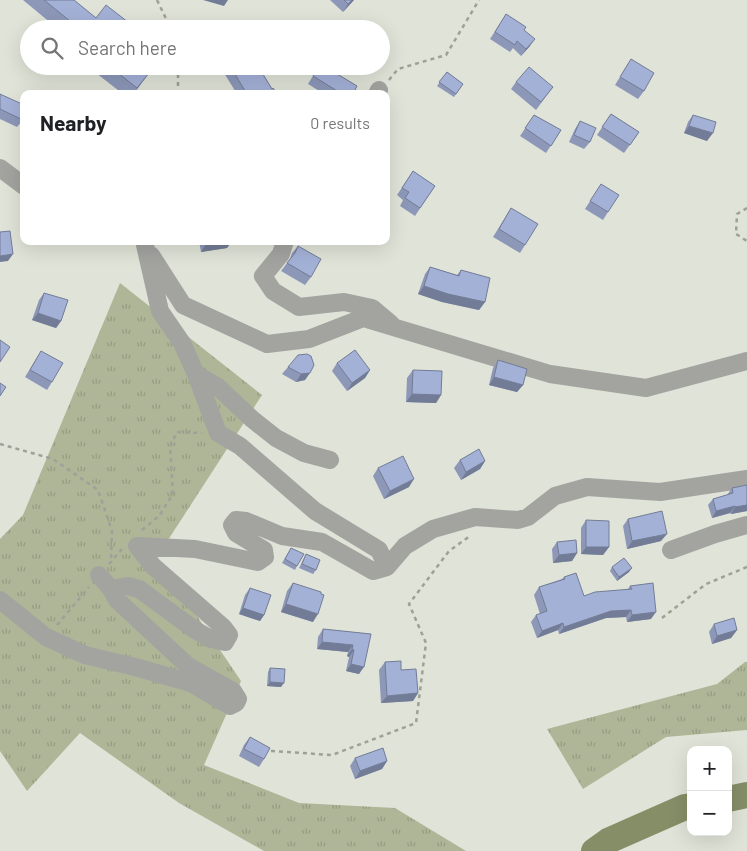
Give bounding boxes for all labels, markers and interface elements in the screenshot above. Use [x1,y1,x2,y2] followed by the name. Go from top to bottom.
[20,20,390,75] search box
[38,34,66,62] icon: search
[78,36,177,59] text: Search here
[40,110,106,135] text: Nearby
[310,113,370,132] text: 0 results
[687,746,732,836] map controls
[687,746,732,791] button: +
[687,791,732,836] button: −

